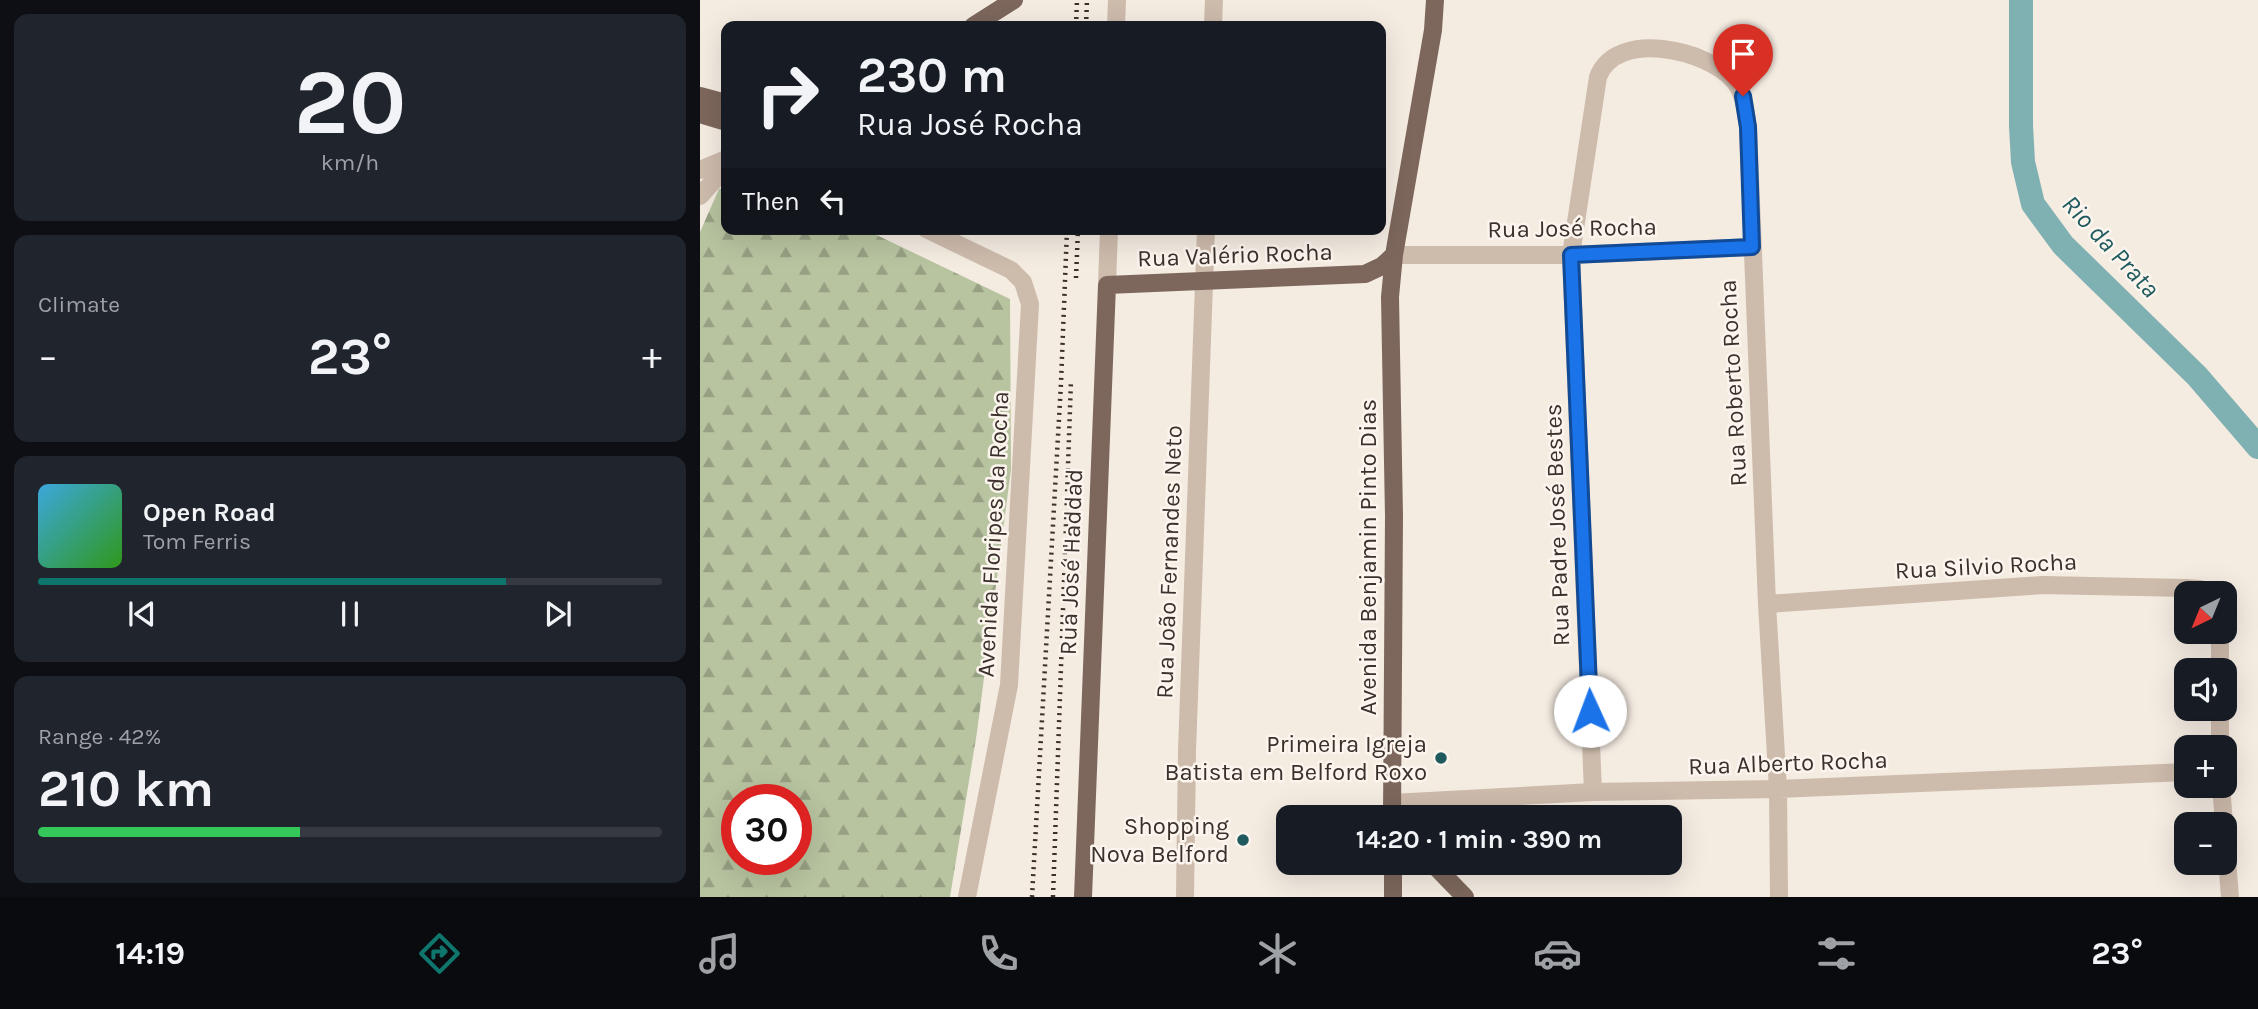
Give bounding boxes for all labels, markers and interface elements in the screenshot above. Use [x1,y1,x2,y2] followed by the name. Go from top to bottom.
[1713,24,1773,96] pin
[1724,35,1762,73] icon: arrive
[857,47,1007,104] text: 230 m
[742,49,833,140] icon: right
[294,50,406,156] text: 20
[857,106,1083,143] text: Rua José Rocha
[321,149,379,176] text: km/h
[814,182,852,220] icon: left
[742,186,800,217] text: Then
[2055,189,2166,304] water label: Rio da Prata
[1487,213,1657,243] street label: Rua José Rocha
[1137,238,1333,272] street label: Rua Valério Rocha
[1714,279,1752,487] street label: Rua Roberto Rocha
[38,291,120,318] text: Climate
[308,326,392,387] text: 23°
[38,334,58,379] text: −
[642,334,662,379] text: +
[972,390,1014,678] street label: Avenida Floripes da Rocha
[1354,399,1382,715] street label: Avenida Benjamin Pinto Dias
[1539,403,1575,647] street label: Rua Padre José Bestes
[1150,425,1188,699] street label: Rua João Fernandes Neto
[1054,468,1088,656] street label: Rua José Haddad
[143,497,276,528] text: Open Road
[143,528,251,555] text: Tom Ferris
[1894,547,2078,585] street label: Rua Silvio Rocha
[2174,581,2236,644] north arrow
[2174,581,2237,875] map controls
[123,595,161,633] icon: previous
[331,595,369,633] icon: pause
[539,595,577,633] icon: next
[2174,658,2237,721] button: sound
[1553,674,1627,748] position arrow
[38,723,161,750] text: Range · 42%
[1165,730,1427,786] place label: Primeira Igreja Batista em Belford Roxo
[2174,735,2237,798] button: +
[1688,746,1888,780] street label: Rua Alberto Rocha
[1433,750,1449,766] marker: Primeira Igreja Batista em Belford Roxo
[38,758,214,819] text: 210 km
[721,784,812,875] speed limit sign: 30
[1090,812,1229,868] place label: Shopping Nova Belford
[2174,812,2237,875] button: −
[1356,824,1602,855] text: 14:20 · 1 min · 390 m
[1235,832,1251,848] marker: Shopping Nova Belford
[415,929,464,978] icon: directions
[695,929,744,978] icon: music
[974,929,1023,978] icon: phone
[1253,929,1302,978] icon: climate
[1533,929,1582,978] icon: car
[1812,929,1861,978] icon: filters
[115,935,185,972] text: 14:19
[2091,935,2143,972] text: 23°

